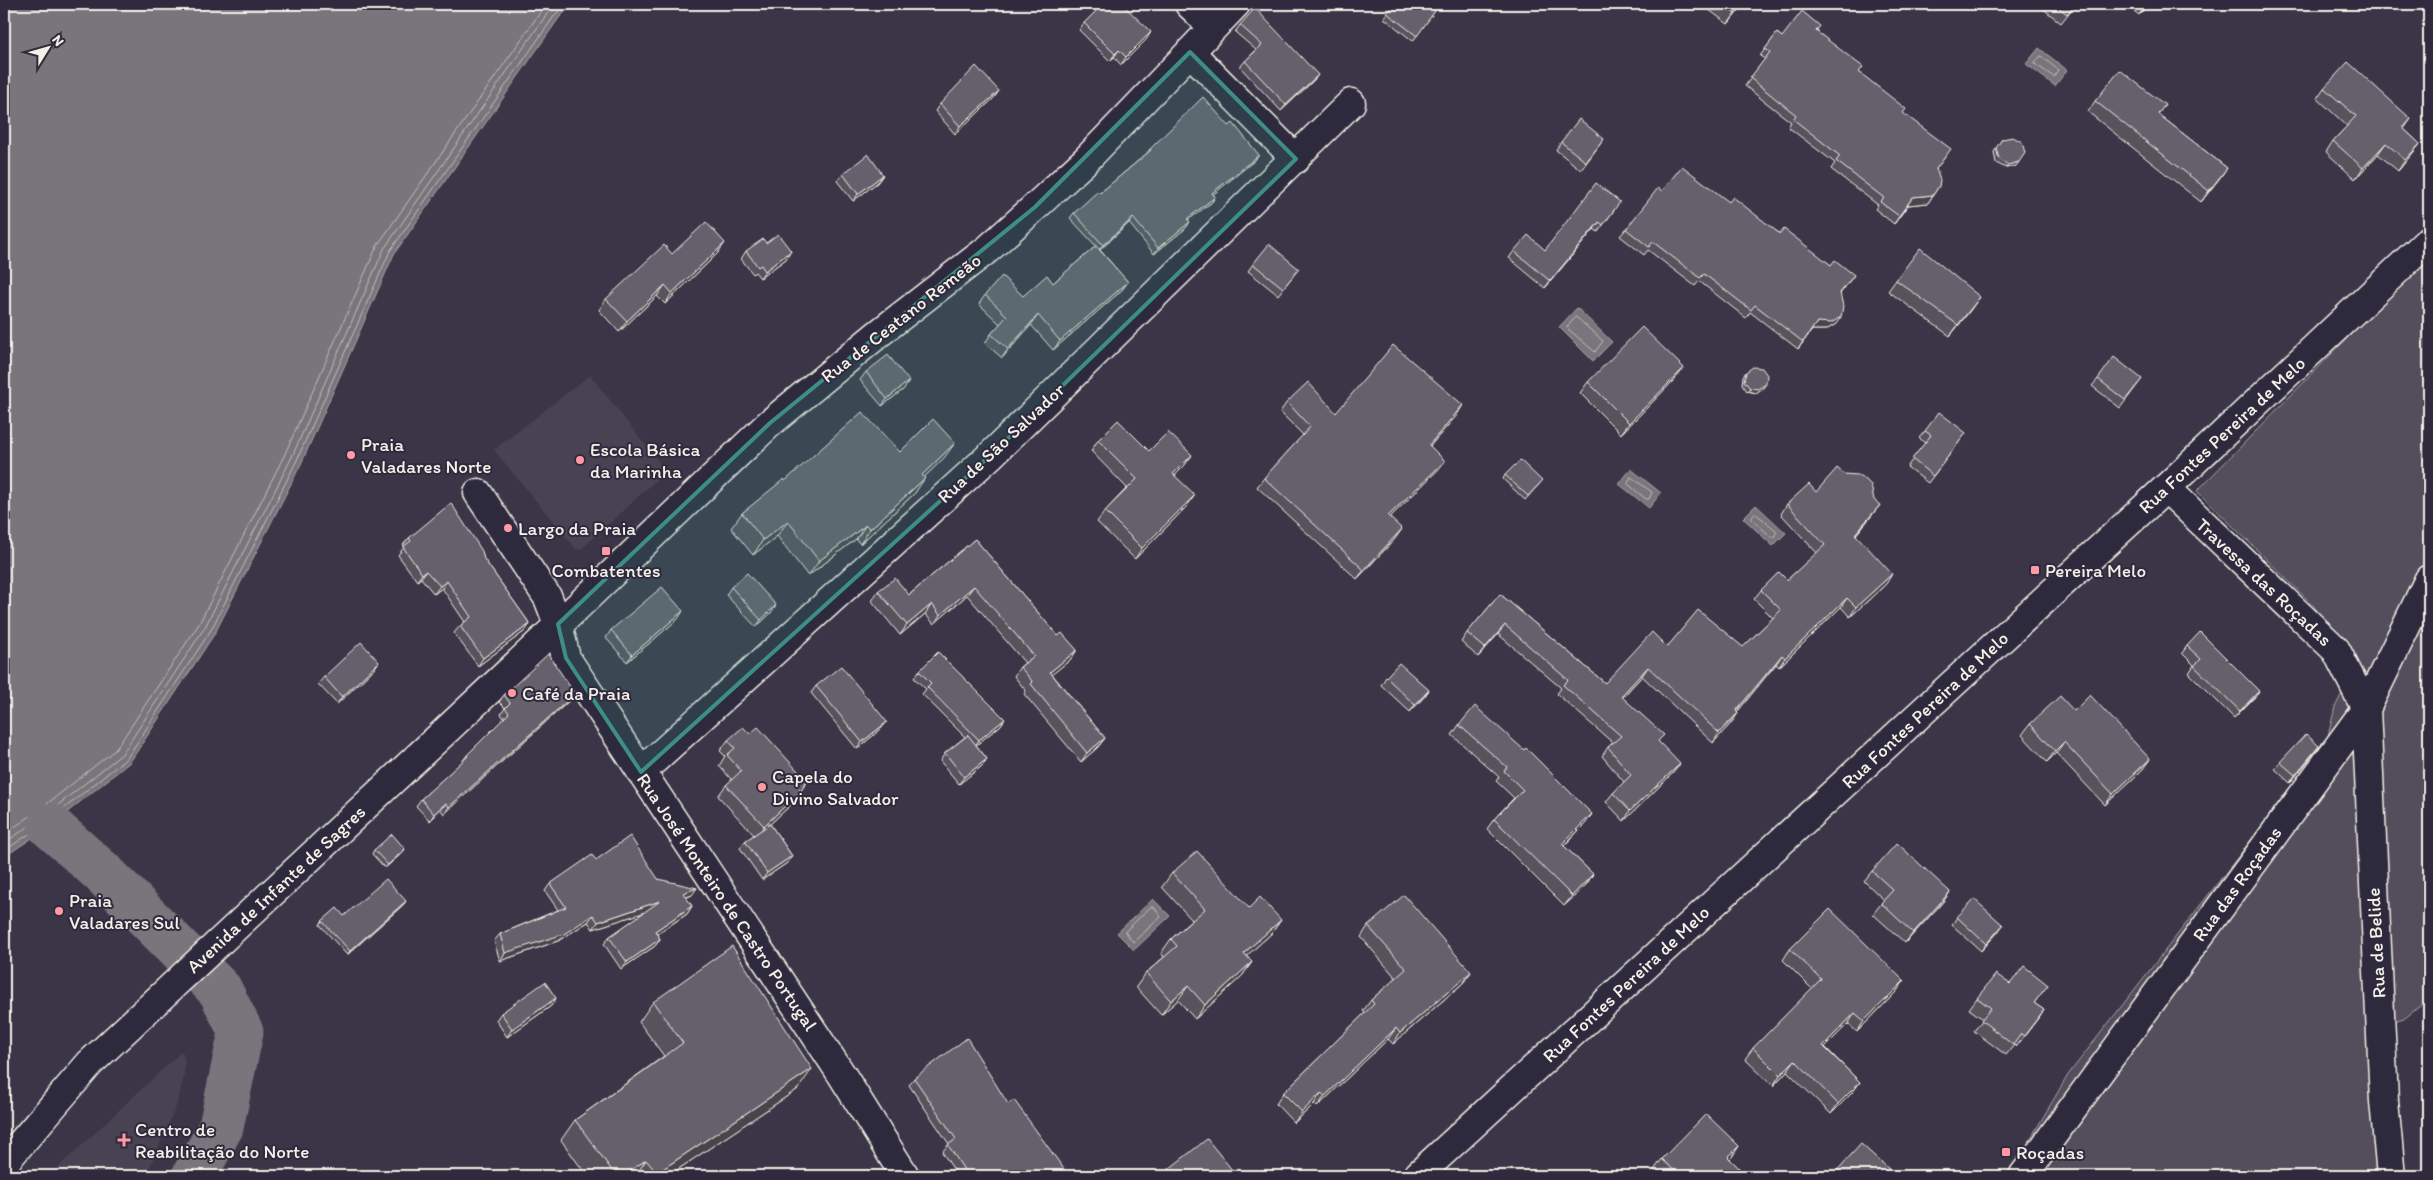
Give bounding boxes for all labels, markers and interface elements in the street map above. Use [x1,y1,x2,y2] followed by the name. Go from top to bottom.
[22,22,72,72] north arrow
[48,32,68,49] text: N
[816,248,986,388] street label: Rua de Ceatano Remeão
[2134,352,2310,518] street label: Rua Fontes Pereira de Melo
[933,378,1070,508] street label: Rua de São Salvador
[361,433,491,478] place label: Praia Valadares Norte
[590,438,700,483] place label: Escola Básica da Marinha
[345,449,357,461] marker: Praia Valadares Norte
[574,454,586,466] marker: Escola Básica da Marinha
[2191,513,2337,651] street label: Travessa das Roçadas
[518,517,636,540] place label: Largo da Praia
[502,522,514,534] marker: Largo da Praia
[600,545,612,557] marker: Combatentes
[552,559,660,582] place label: Combatentes
[2045,559,2146,582] place label: Pereira Melo
[2029,564,2041,576] marker: Pereira Melo
[1837,627,2013,793] street label: Rua Fontes Pereira de Melo
[522,682,630,705] place label: Café da Praia
[506,687,518,699] marker: Café da Praia
[772,765,899,810] place label: Capela do Divino Salvador
[632,769,822,1036] street label: Rua José Monteiro de Castro Portugal
[756,781,768,793] marker: Capela do Divino Salvador
[182,800,370,978] street label: Avenida de Infante de Sagres
[2188,822,2286,946] street label: Rua das Roçadas
[2362,887,2390,999] street label: Rua de Belide
[69,889,180,934] place label: Praia Valadares Sul
[1538,901,1714,1067] street label: Rua Fontes Pereira de Melo
[53,905,65,917] marker: Praia Valadares Sul
[135,1118,309,1163] place label: Centro de Reabilitação do Norte
[117,1133,131,1147] marker: Centro de Reabilitação do Norte
[2016,1141,2084,1164] place label: Roçadas
[2000,1146,2012,1158] marker: Roçadas

